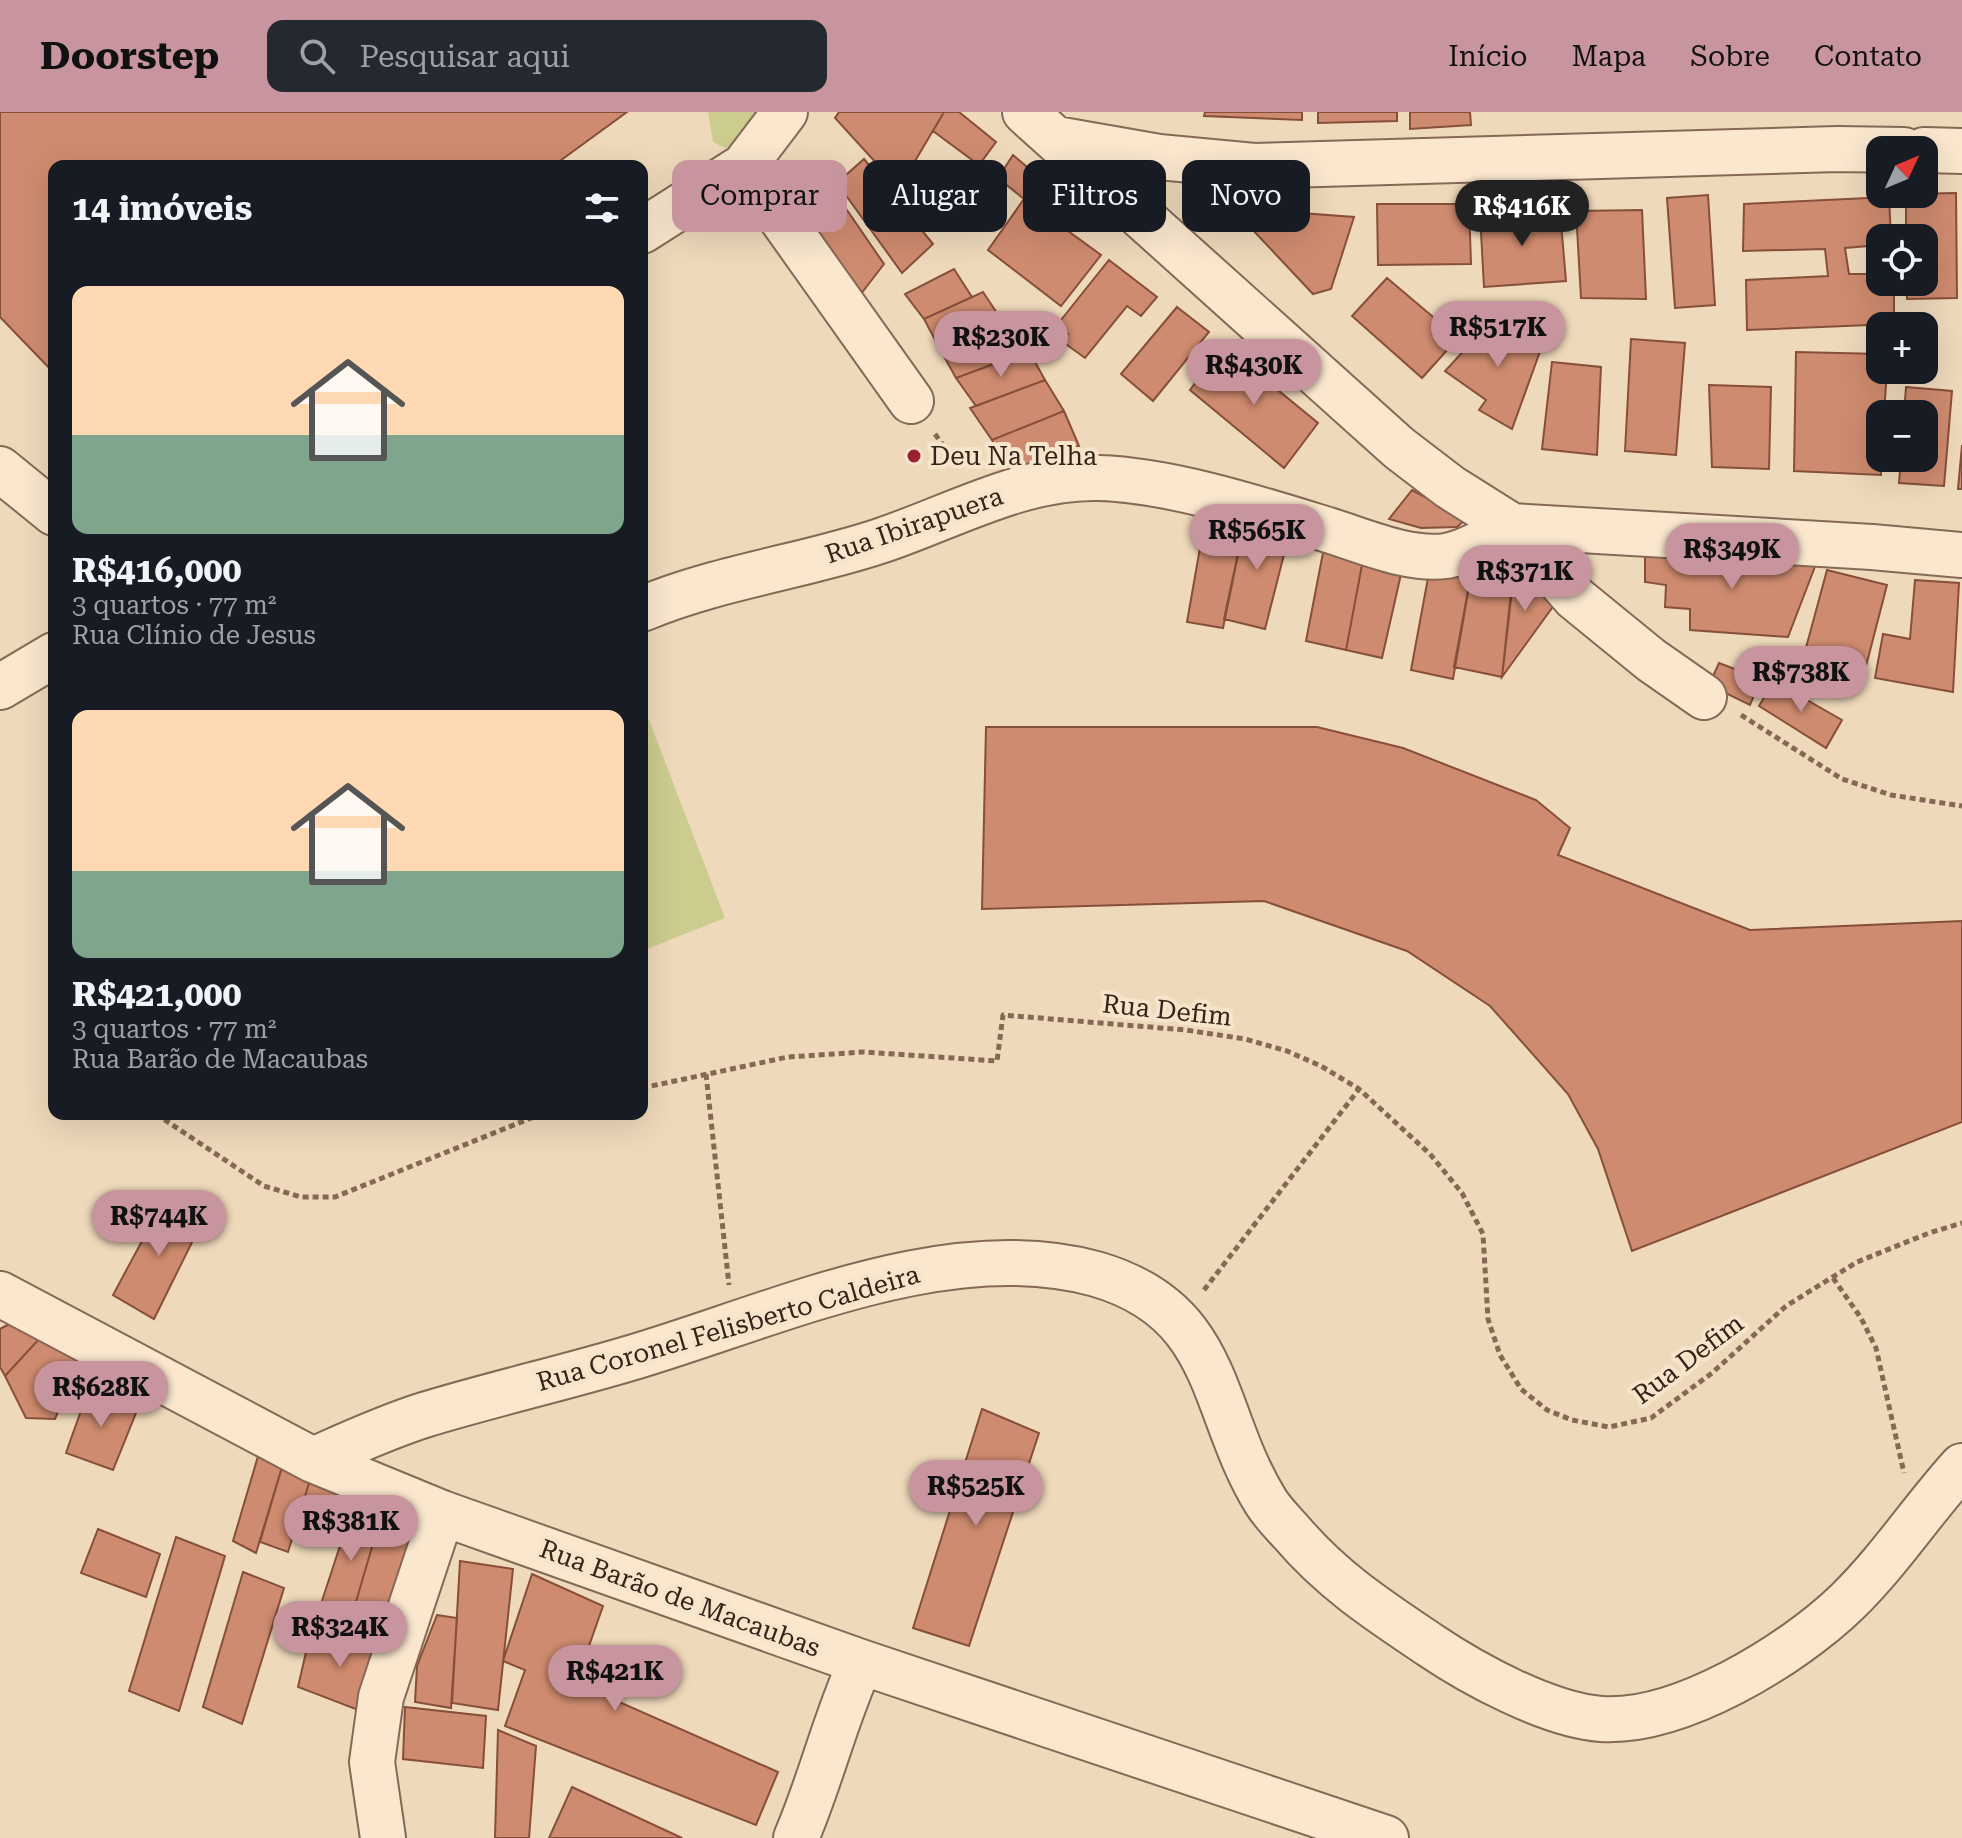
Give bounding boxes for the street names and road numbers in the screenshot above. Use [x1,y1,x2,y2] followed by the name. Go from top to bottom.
[821,481,1007,569] street label: Rua Ibirapuera
[1101,988,1234,1032] street label: Rua Defim
[533,1259,923,1397] street label: Rua Coronel Felisberto Caldeira
[1627,1308,1749,1410] street label: Rua Defim
[536,1533,824,1663] street label: Rua Barão de Macaubas

